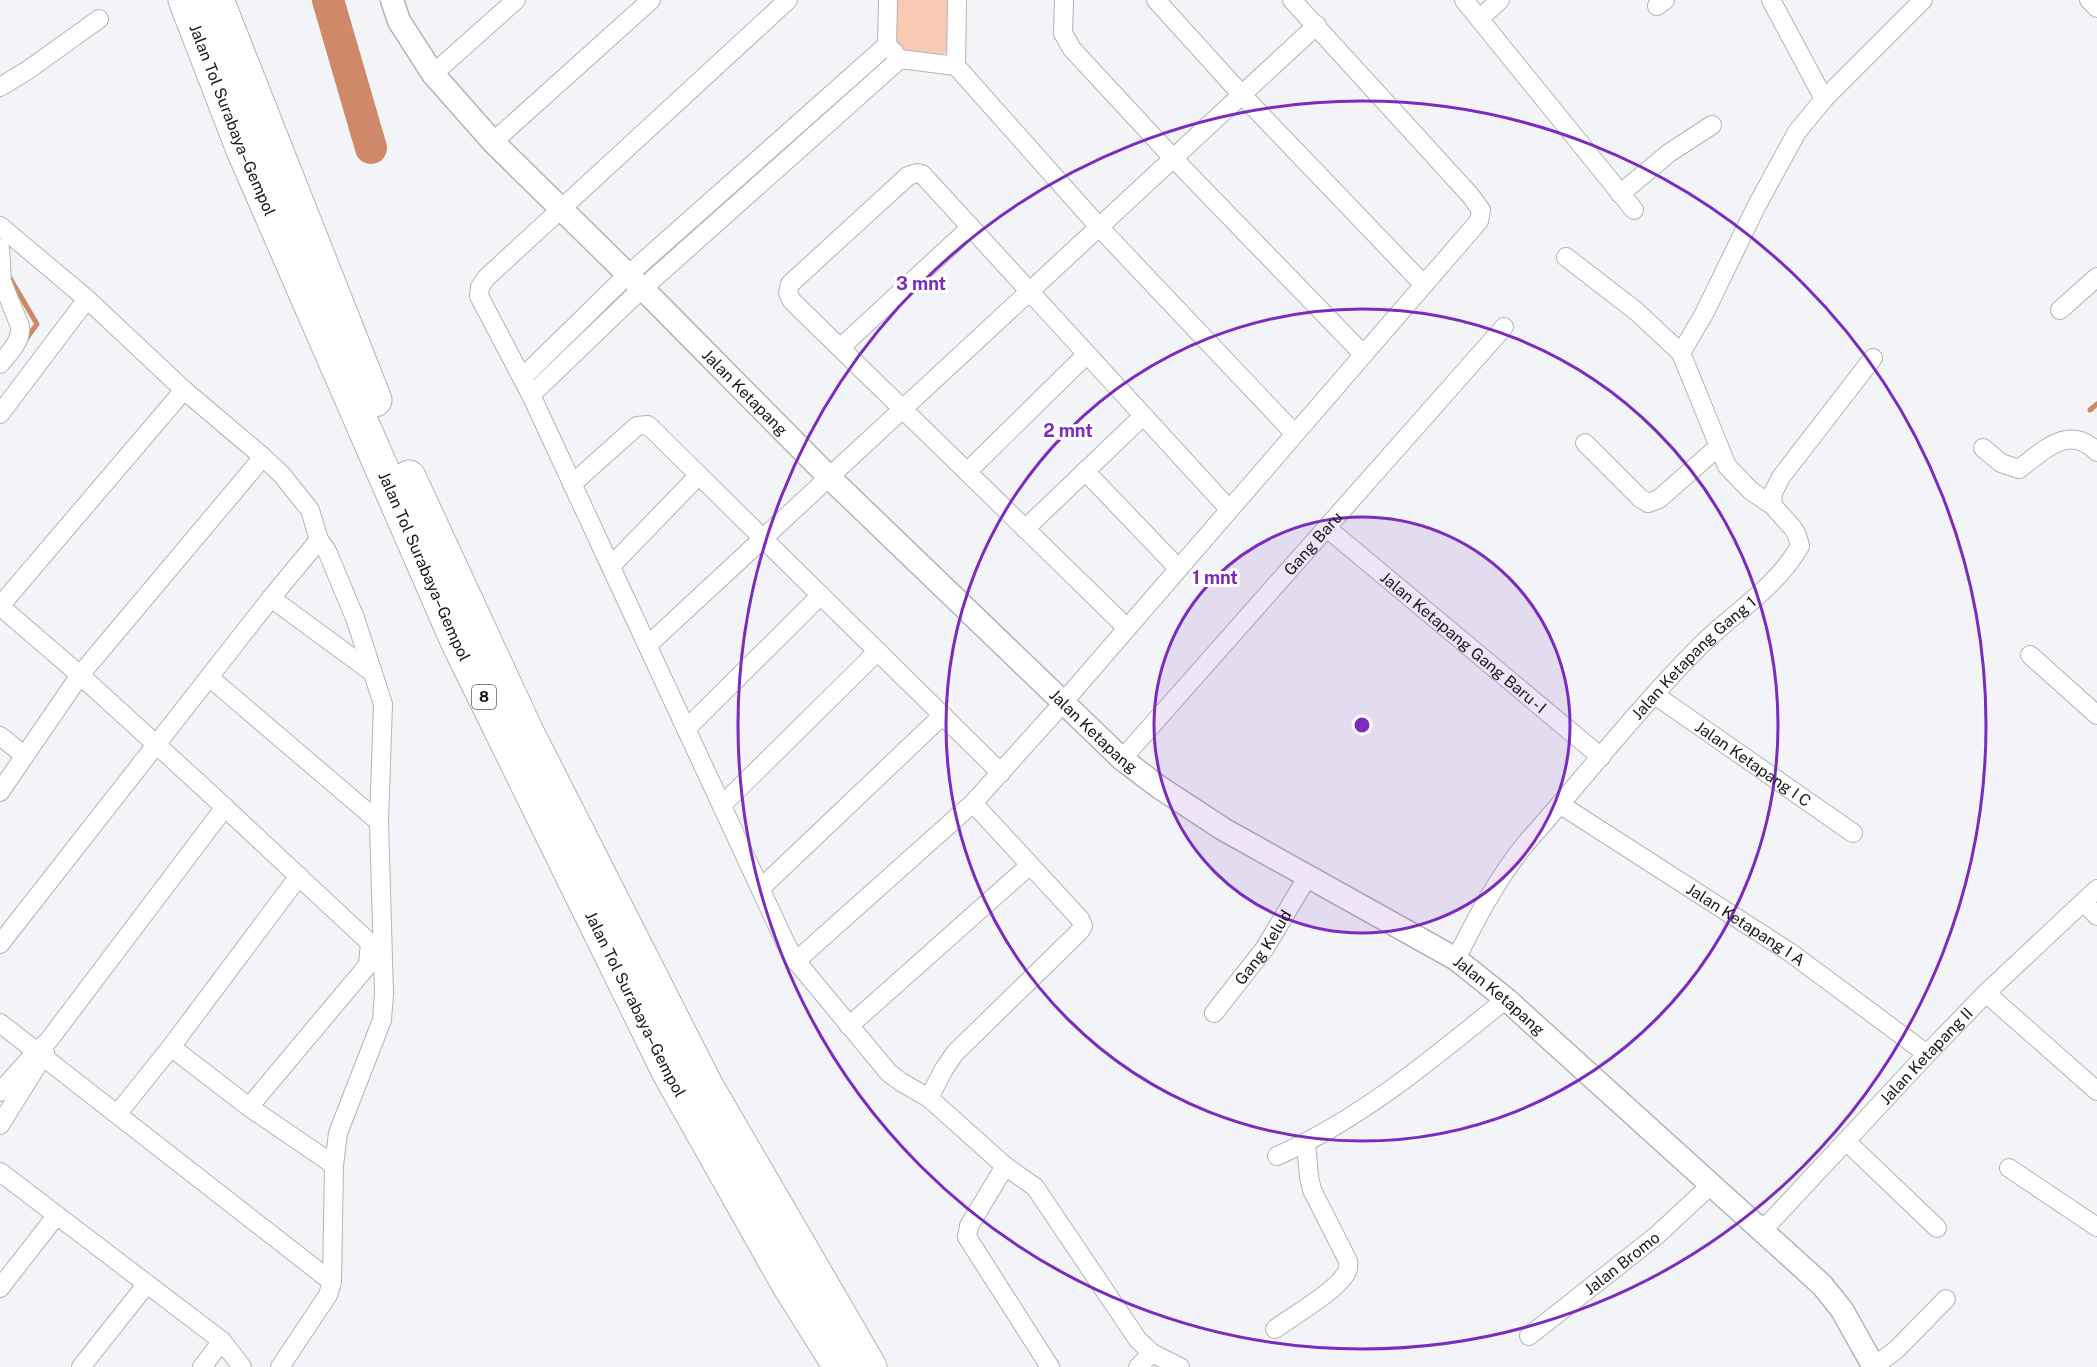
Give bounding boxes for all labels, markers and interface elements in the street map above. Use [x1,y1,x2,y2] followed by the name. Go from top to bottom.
[185,21,280,219] street label: Jalan Tol Surabaya–Gempol
[896,273,946,294] text: 3 mnt
[698,345,791,440] street label: Jalan Ketapang
[1043,420,1093,441] text: 2 mnt
[374,469,474,665] street label: Jalan Tol Surabaya–Gempol
[1280,508,1346,579] street label: Gang Baru
[1192,567,1238,588] text: 1 mnt
[1377,568,1550,717] street label: Jalan Ketapang Gang Baru - I
[1628,592,1760,723] street label: Jalan Ketapang Gang 1
[472,685,496,709] road number: 8
[1045,685,1141,777] street label: Jalan Ketapang
[1352,715,1372,735] centre of rings
[1692,717,1815,811] street label: Jalan Ketapang I C
[1683,879,1808,970] street label: Jalan Ketapang I A
[1231,907,1295,989] street label: Gang Kelud
[581,908,690,1101] street label: Jalan Tol Surabaya–Gempol
[1449,952,1548,1039] street label: Jalan Ketapang
[1876,1004,1977,1109] street label: Jalan Ketapang II
[1581,1228,1664,1299] street label: Jalan Bromo

